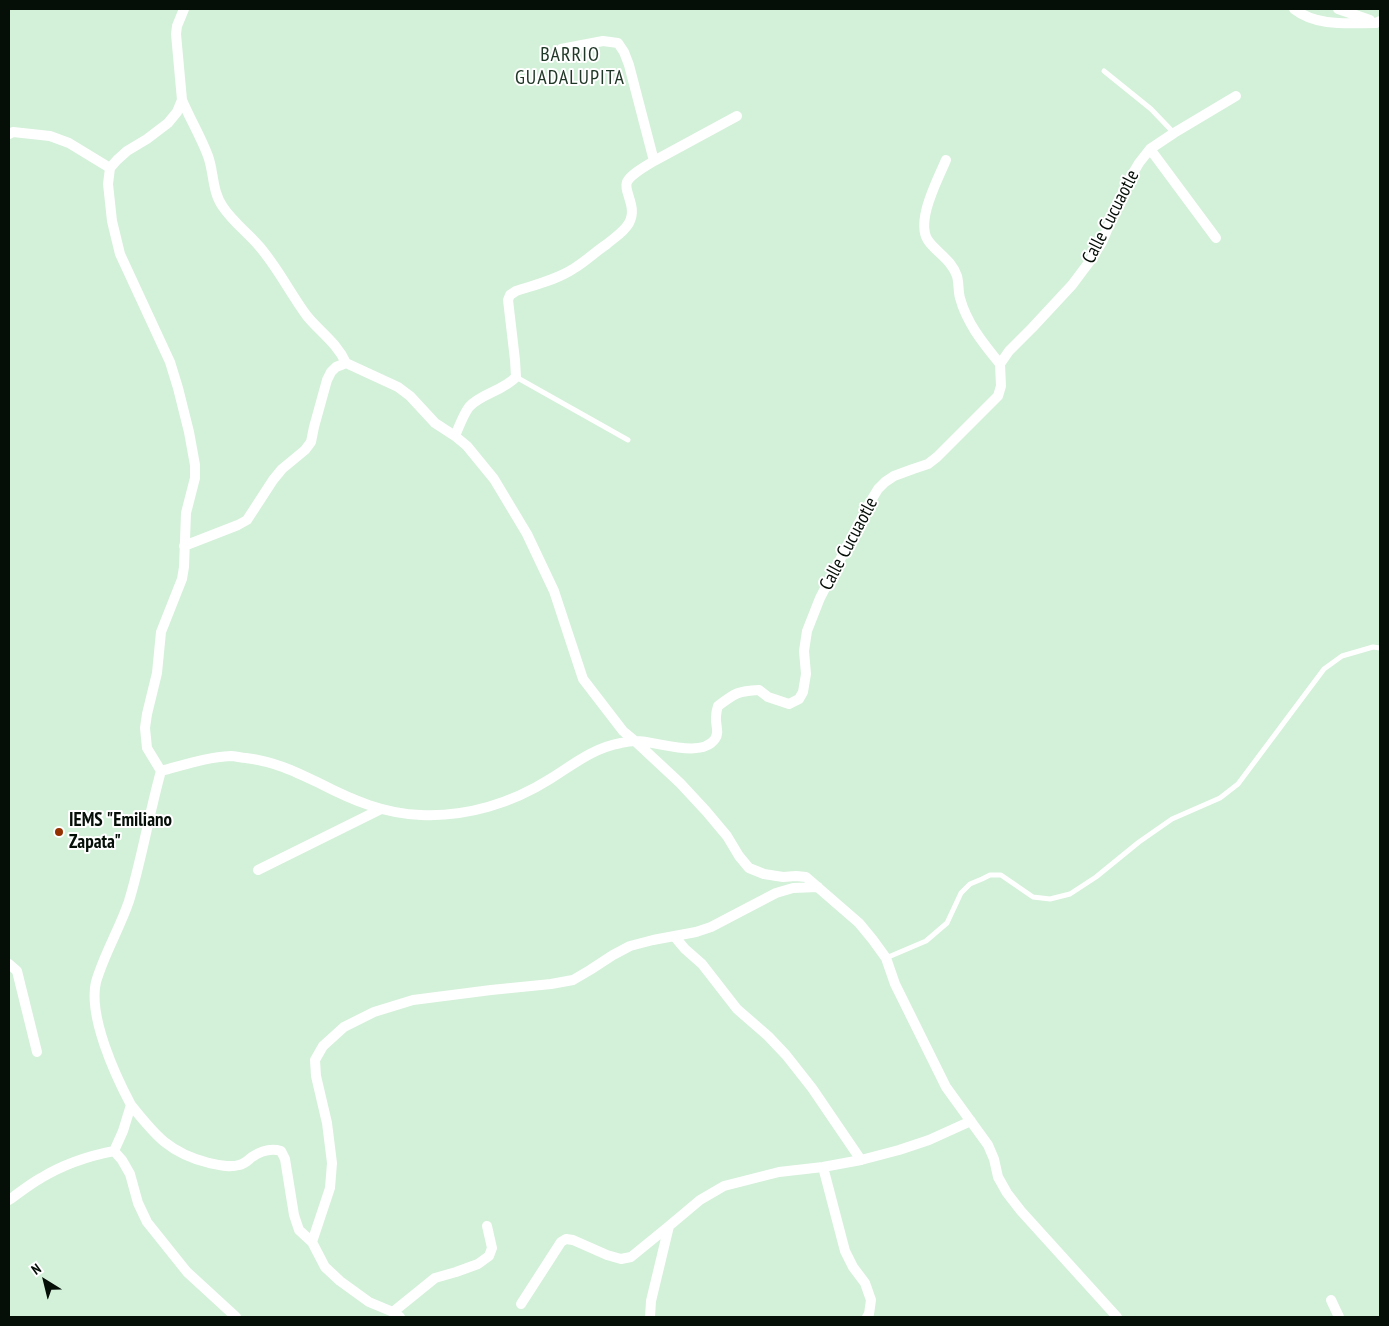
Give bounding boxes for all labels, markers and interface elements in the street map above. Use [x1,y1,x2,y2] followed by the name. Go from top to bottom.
[514,43,626,90] district label: BARRIO GUADALUPITA
[1078,166,1144,268] street label: Calle Cucuaotle
[815,494,883,594] street label: Calle Cucuaotle
[69,810,172,854] place label: IEMS "Emiliano Zapata"
[53,826,65,838] marker: IEMS "Emiliano Zapata"
[20,1256,70,1306] north arrow
[28,1259,45,1278] text: N

